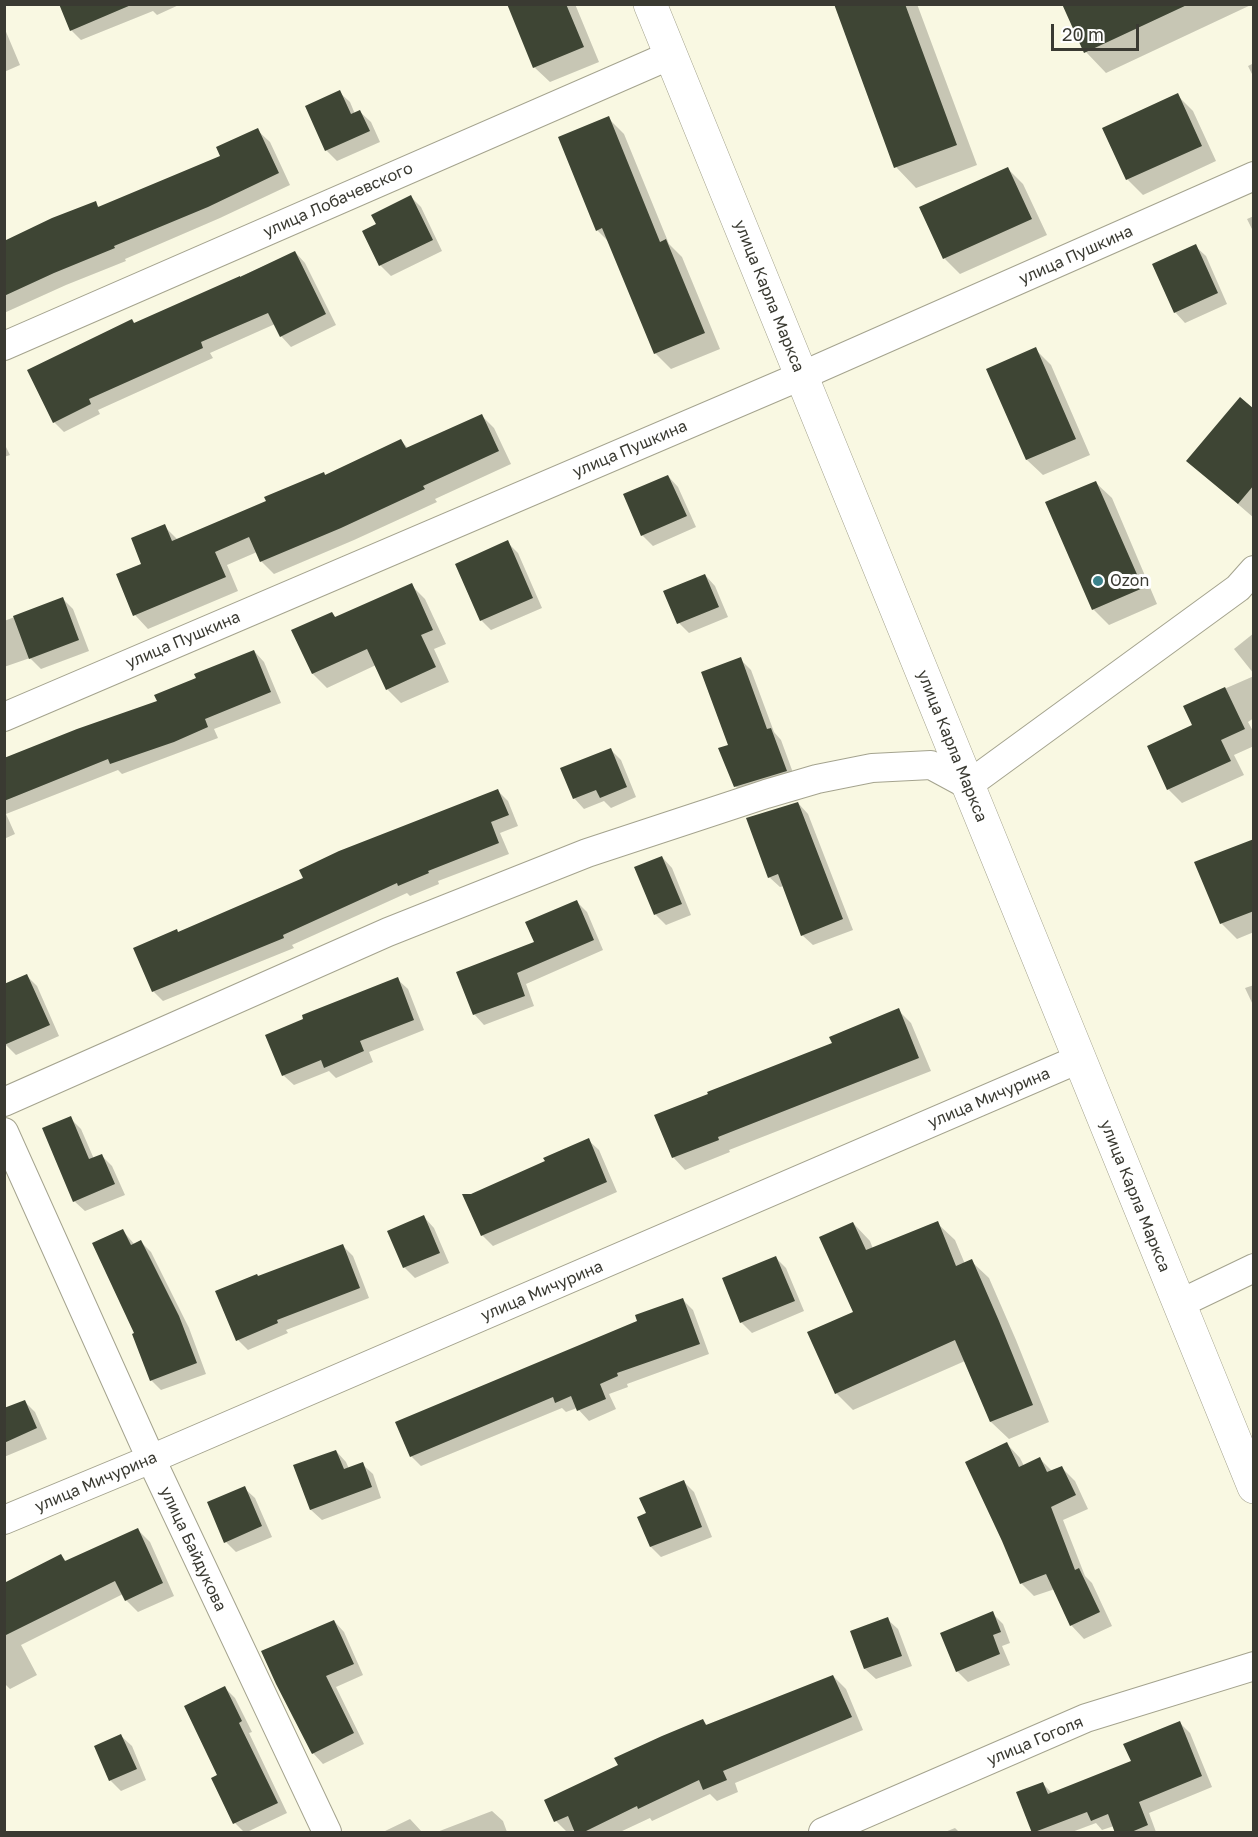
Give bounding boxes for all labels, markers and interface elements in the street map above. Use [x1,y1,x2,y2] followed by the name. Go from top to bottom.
[1054,12,1142,50] scale bar
[1062,23,1104,45] text: 20 m
[260,158,416,242] street label: улица Лобачевского
[730,217,808,375] street label: улица Карла Маркса
[1016,221,1136,289] street label: улица Пушкина
[570,416,690,482] street label: улица Пушкина
[1110,571,1149,591] place label: Ozon
[1091,574,1105,588] marker: Ozon
[123,607,243,673] street label: улица Пушкина
[913,667,991,825] street label: улица Карла Маркса
[925,1064,1053,1132] street label: улица Мичурина
[1096,1117,1174,1275] street label: улица Карла Маркса
[478,1257,606,1325] street label: улица Мичурина
[32,1448,160,1516] street label: улица Мичурина
[156,1484,230,1614] street label: улица Байдукова
[984,1712,1086,1770] street label: улица Гоголя

